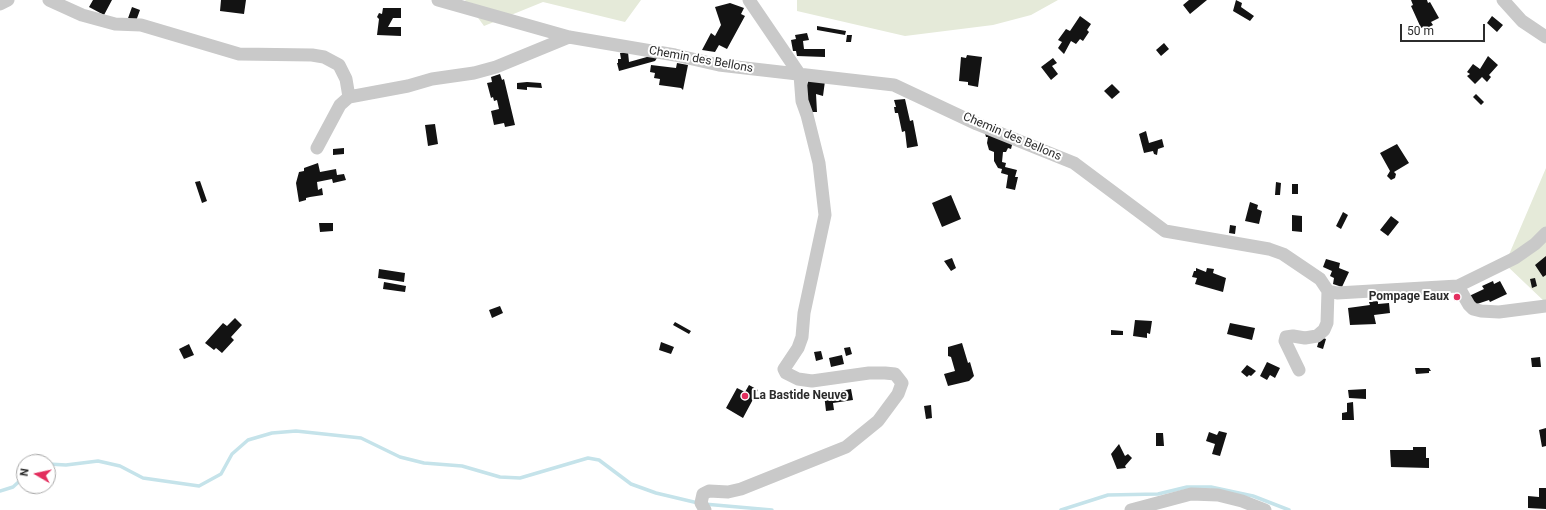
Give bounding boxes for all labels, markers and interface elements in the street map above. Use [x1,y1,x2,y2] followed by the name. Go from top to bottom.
[1402,16,1487,42] scale bar
[1407,24,1434,38] text: 50 m
[648,44,754,76] street label: Chemin des Bellons
[961,110,1063,164] street label: Chemin des Bellons
[1369,290,1449,304] place label: Pompage Eaux
[1452,292,1462,302] marker: Pompage Eaux
[753,389,847,403] place label: La Bastide Neuve
[740,391,750,401] marker: La Bastide Neuve
[16,454,56,494] north arrow
[18,467,32,477] text: N

